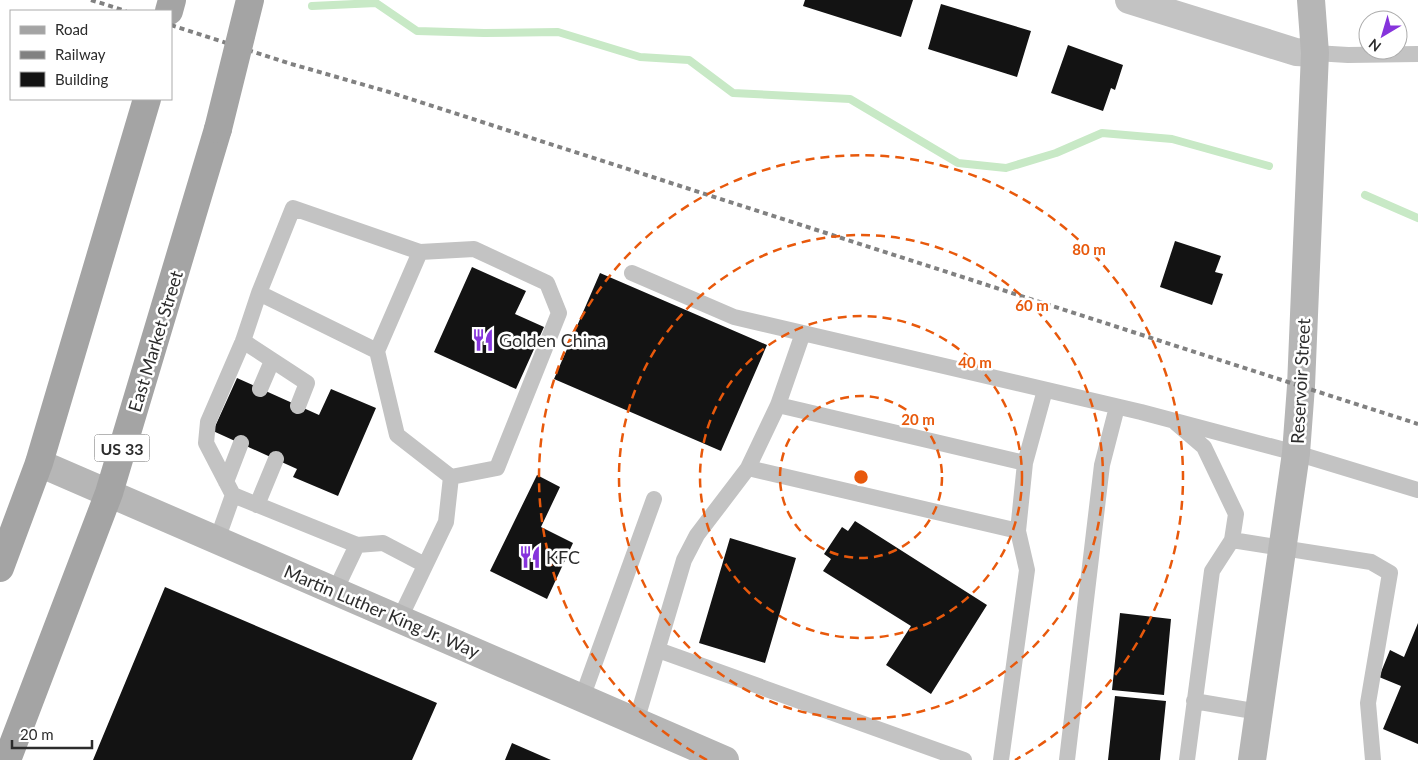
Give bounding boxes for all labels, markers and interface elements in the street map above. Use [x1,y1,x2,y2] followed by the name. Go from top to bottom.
[10,10,172,100] legend
[1358,10,1408,60] north arrow
[55,20,88,38] text: Road
[1365,36,1384,56] text: N
[55,45,106,63] text: Railway
[55,70,108,88] text: Building
[1072,240,1106,258] text: 80 m
[123,267,187,414] street label: East Market Street
[1015,296,1049,314] text: 60 m
[1286,317,1314,444] street label: Reservoir Street
[470,327,496,353] restaurant icon: Golden China
[499,329,606,351] place label: Golden China
[958,353,992,371] text: 40 m
[901,410,935,428] text: 20 m
[94,434,150,462] road number: US 33
[852,468,870,486] centre of rings
[517,544,543,570] restaurant icon: KFC
[546,546,580,568] place label: KFC
[281,560,484,663] street label: Martin Luther King Jr. Way
[12,718,92,750] scale bar
[20,725,54,743] text: 20 m

